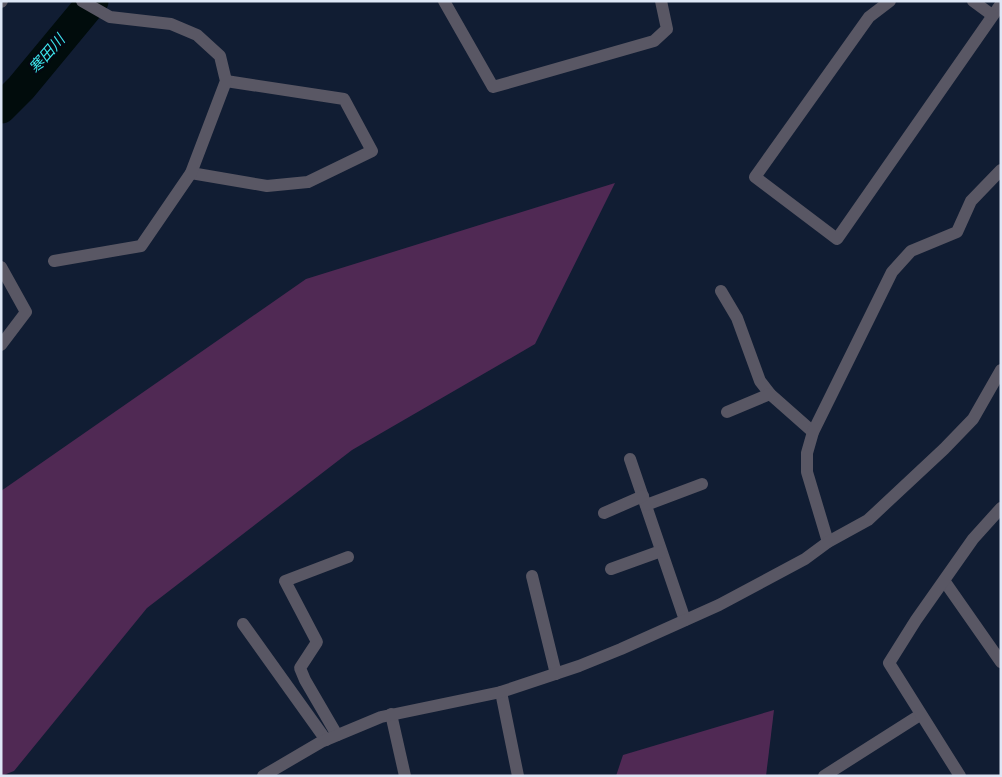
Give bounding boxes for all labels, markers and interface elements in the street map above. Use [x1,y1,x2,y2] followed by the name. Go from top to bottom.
[25,30,69,76] water label: 寒田川

